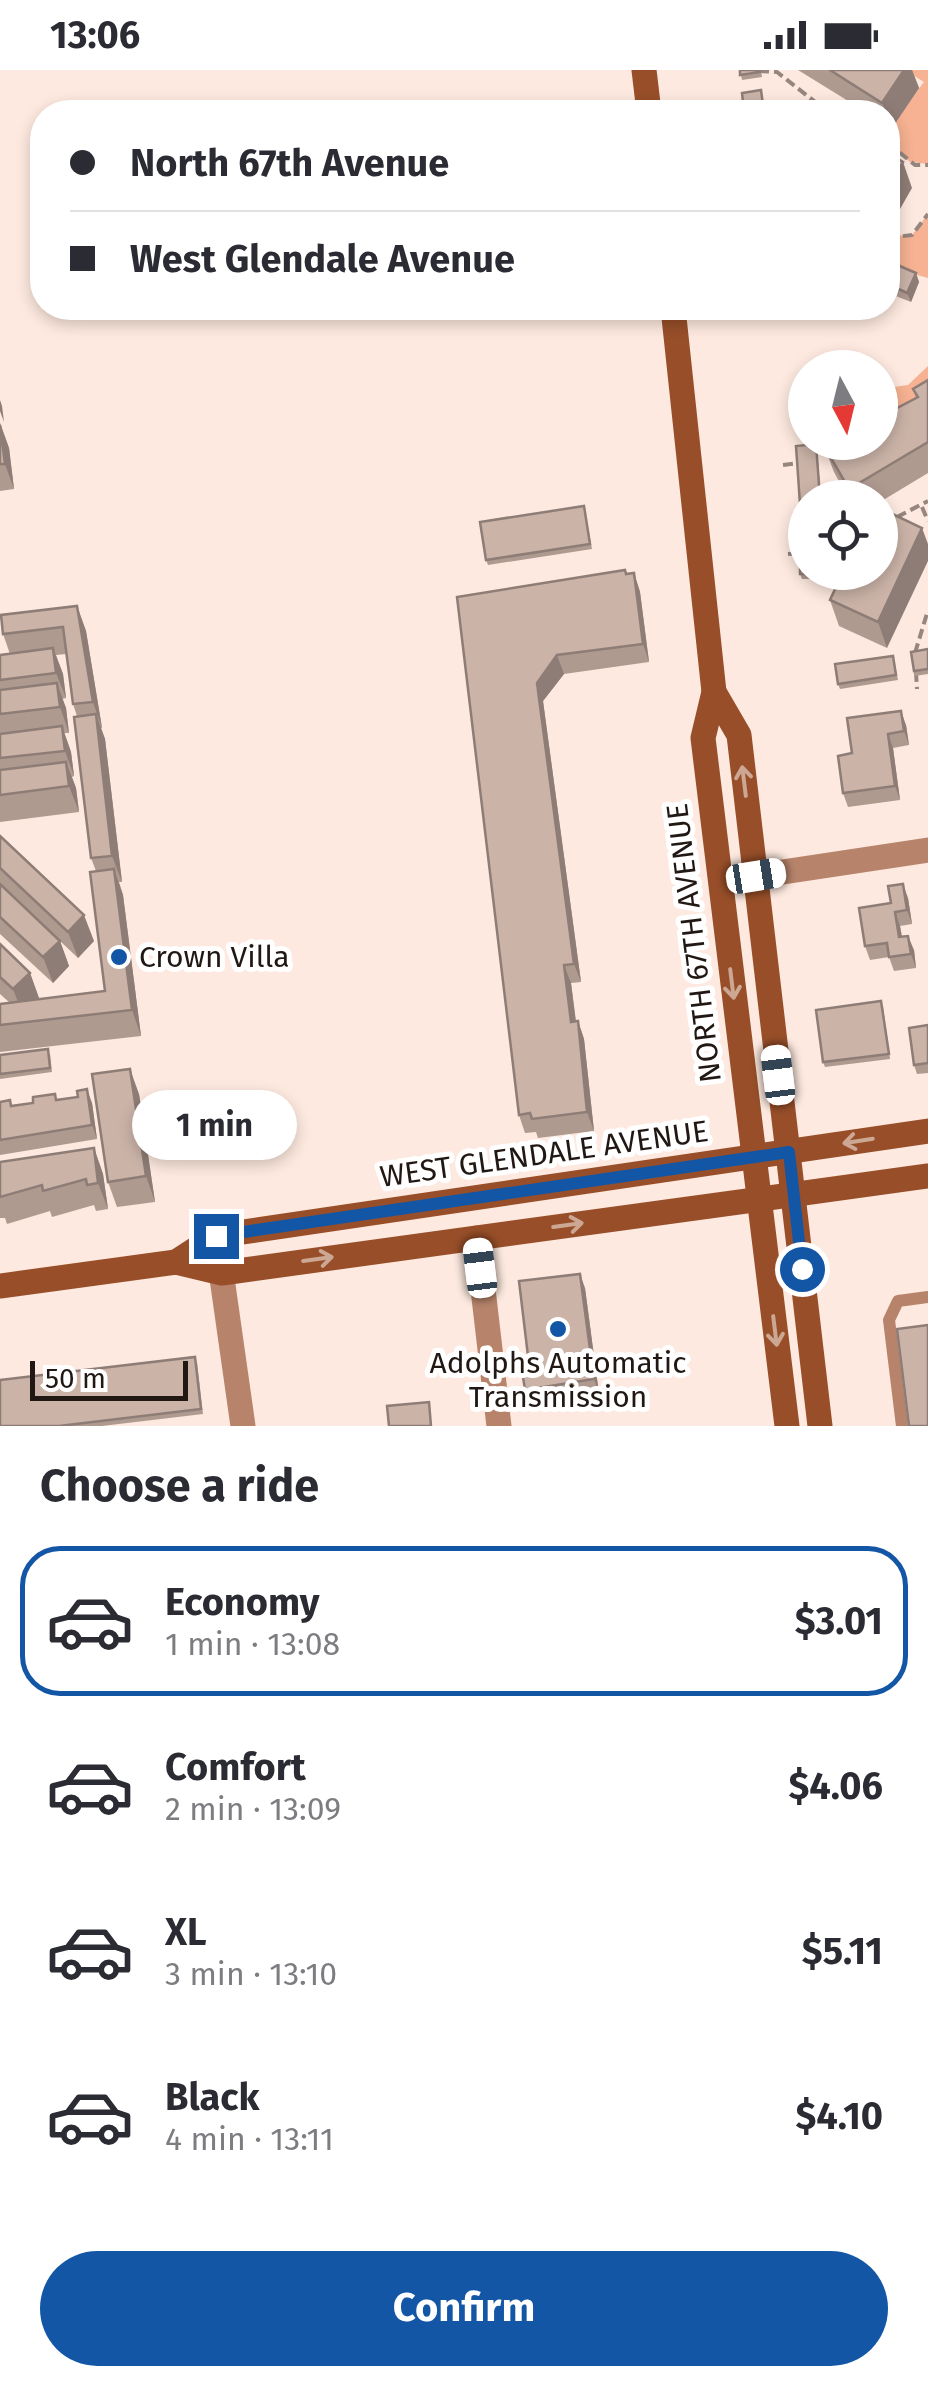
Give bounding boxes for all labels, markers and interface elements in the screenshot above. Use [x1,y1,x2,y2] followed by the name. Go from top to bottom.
[50,12,140,58] text: 13:06
[130,140,449,186] text: North 67th Avenue
[130,236,515,282] text: West Glendale Avenue
[788,350,898,460] north arrow
[788,350,898,590] map controls
[788,480,898,590] button: locate
[734,765,753,797] one-way arrow
[659,801,729,1085] street label: NORTH 67TH AVENUE
[724,856,788,896] car
[139,939,289,975] place label: Crown Villa
[108,946,130,968] marker: Crown Villa
[723,968,741,1000] one-way arrow
[759,1043,797,1107] car
[134,1091,298,1161] callout: 1 min
[176,1106,253,1144] text: 1 min
[378,1113,710,1195] street label: WEST GLENDALE AVENUE
[843,1133,875,1151] one-way arrow
[194,1214,239,1259] route end
[551,1216,583,1234] one-way arrow
[461,1236,499,1300] car
[780,1247,825,1292] route start
[302,1250,334,1268] one-way arrow
[767,1314,785,1347] one-way arrow
[547,1318,569,1340] marker: Adolphs Automatic Transmission
[429,1345,687,1415] place label: Adolphs Automatic Transmission
[30,1356,188,1400] scale bar
[45,1362,106,1395] text: 50 m
[40,1459,319,1513] text: Choose a ride
[45,1576,135,1666] icon: car
[165,1579,320,1625] text: Economy
[795,1598,883,1644] text: $3.01
[165,1625,340,1663] text: 1 min · 13:08
[45,1741,135,1831] icon: car
[165,1744,306,1790] text: Comfort
[788,1763,883,1809] text: $4.06
[165,1790,341,1828] text: 2 min · 13:09
[45,1906,135,1996] icon: car
[165,1909,207,1955] text: XL
[802,1928,883,1974] text: $5.11
[165,1955,337,1993] text: 3 min · 13:10
[45,2071,135,2161] icon: car
[165,2074,260,2120] text: Black
[795,2093,883,2139] text: $4.10
[165,2120,334,2158] text: 4 min · 13:11
[40,2251,888,2366] button: Confirm

